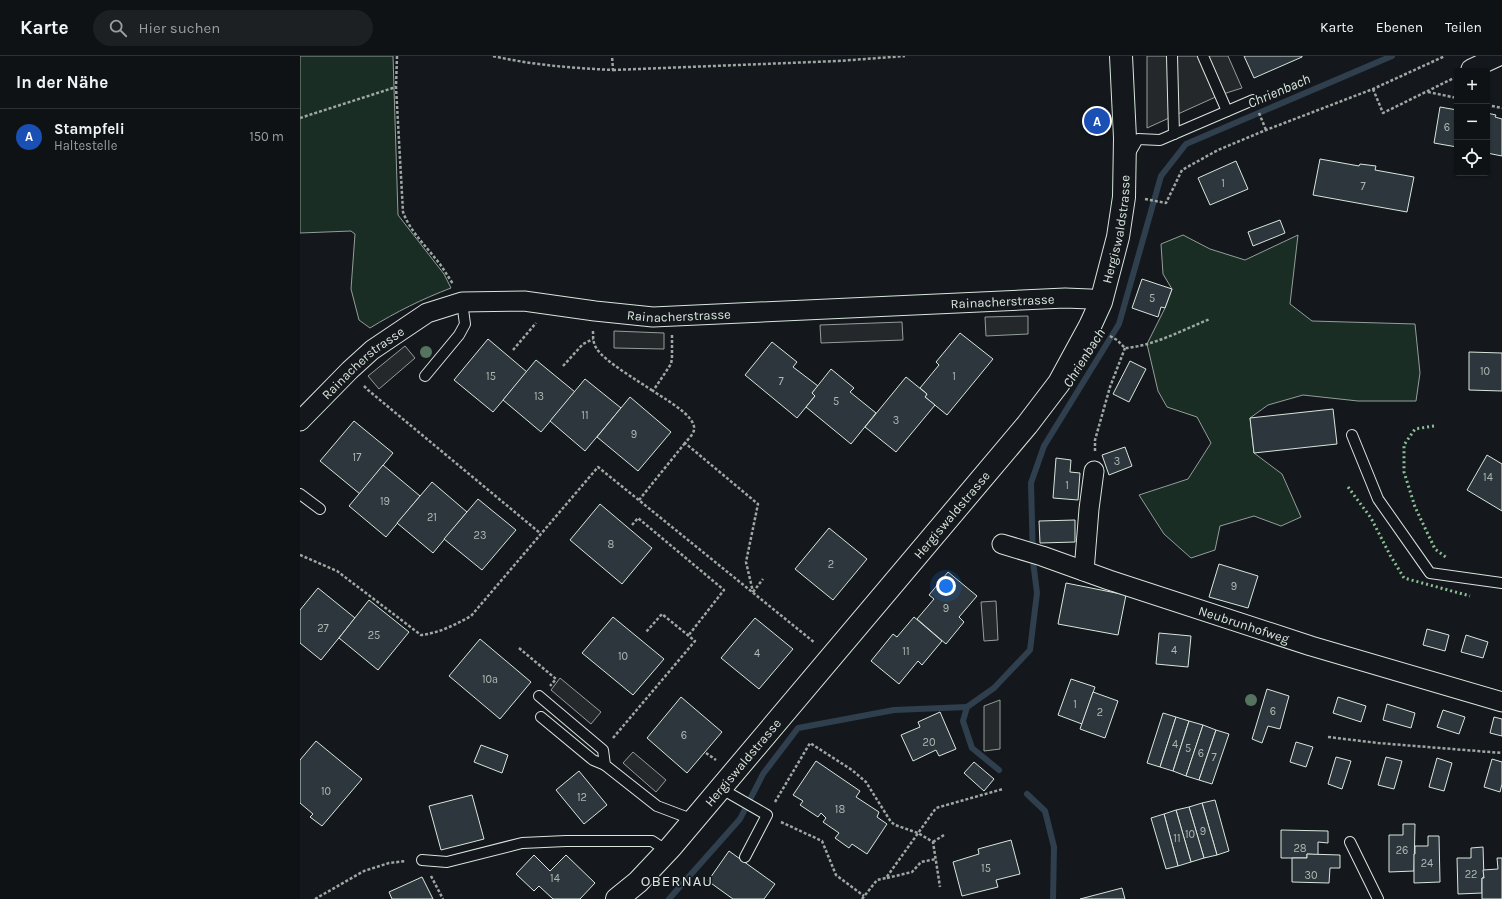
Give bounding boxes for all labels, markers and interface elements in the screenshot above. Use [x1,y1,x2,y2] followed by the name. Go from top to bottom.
[93,10,373,46] search box
[20,17,69,39] text: Karte
[107,17,129,39] icon: search
[139,19,220,37] text: Hier suchen
[1320,19,1354,36] text: Karte
[1376,19,1423,36] text: Ebenen
[1445,19,1482,36] text: Teilen
[1454,68,1490,176] map controls
[1454,68,1490,104] button: +
[1245,70,1313,112] water label: Chrienbach
[16,72,108,92] text: In der Nähe
[1454,104,1490,140] button: −
[1084,106,1110,136] pin: A
[54,120,125,138] text: Stampfeli
[1444,121,1450,134] house number: 6
[25,129,33,144] text: A
[249,129,284,144] text: 150 m
[54,138,117,153] text: Haltestelle
[1454,140,1490,176] button: locate
[1099,175,1132,285] street label: Hergiswaldstrasse
[1221,177,1225,190] house number: 1
[1360,180,1366,193] house number: 7
[950,291,1055,311] street label: Rainacherstrasse
[1149,292,1155,305] house number: 5
[626,306,731,325] street label: Rainacherstrasse
[318,323,407,402] street label: Rainacherstrasse
[1059,325,1109,391] water label: Chrienbach
[1480,365,1490,378] house number: 10
[486,370,496,383] house number: 15
[952,370,956,383] house number: 1
[778,375,784,388] house number: 7
[534,390,544,403] house number: 13
[833,395,839,408] house number: 5
[581,409,589,422] house number: 11
[893,414,899,427] house number: 3
[631,428,637,441] house number: 9
[353,451,361,464] house number: 17
[1114,455,1120,468] house number: 3
[910,468,993,561] street label: Hergiswaldstrasse
[1483,471,1493,484] house number: 14
[1065,479,1069,492] house number: 1
[380,495,390,508] house number: 19
[427,511,437,524] house number: 21
[474,529,486,542] house number: 23
[608,538,615,551] house number: 8
[828,558,834,571] house number: 2
[936,576,956,596] your location
[1231,580,1237,593] house number: 9
[943,602,949,615] house number: 9
[1197,602,1292,646] street label: Neubrunhofweg
[317,622,329,635] house number: 27
[368,629,380,642] house number: 25
[1171,644,1177,657] house number: 4
[902,645,910,658] house number: 11
[754,647,760,660] house number: 4
[618,650,628,663] house number: 10
[482,673,498,686] house number: 10a
[1073,698,1077,711] house number: 1
[1270,705,1276,718] house number: 6
[1097,706,1103,719] house number: 2
[701,715,784,809] street label: Hergiswaldstrasse
[681,729,687,742] house number: 6
[923,736,935,749] house number: 20
[1172,738,1178,751] house number: 4
[1185,742,1191,755] house number: 5
[1198,747,1204,760] house number: 6
[1211,751,1217,764] house number: 7
[321,785,331,798] house number: 10
[577,791,587,804] house number: 12
[835,803,845,816] house number: 18
[1200,825,1206,838] house number: 9
[1185,828,1195,841] house number: 10
[1173,832,1181,845] house number: 11
[1293,842,1307,855] house number: 28
[1396,844,1408,857] house number: 26
[1421,857,1433,870] house number: 24
[981,862,991,875] house number: 15
[1465,868,1477,881] house number: 22
[1304,869,1318,882] house number: 30
[550,872,560,885] house number: 14
[641,872,713,890] district label: OBERNAU

